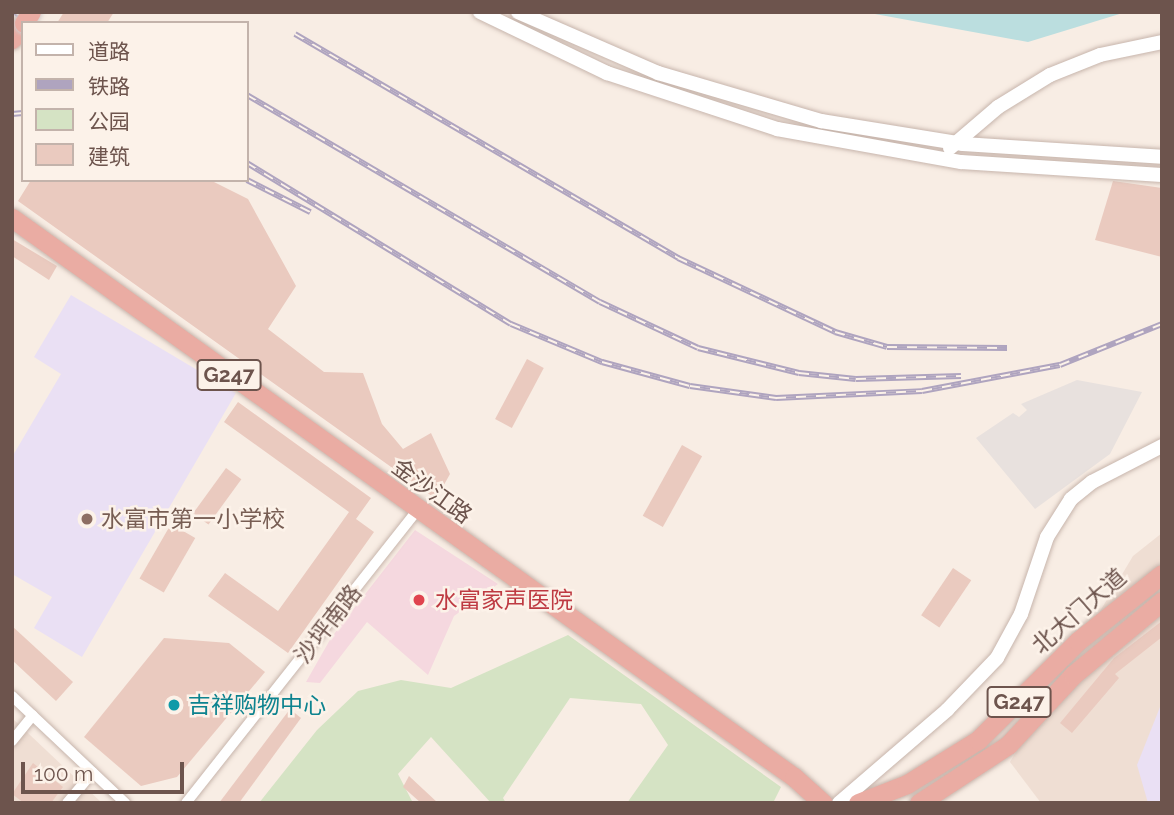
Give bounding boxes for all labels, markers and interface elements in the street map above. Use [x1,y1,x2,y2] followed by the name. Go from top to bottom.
[21,21,248,182] legend
[88,39,130,64] text: 道路
[88,74,130,99] text: 铁路
[88,109,130,134] text: 公园
[88,144,130,169] text: 建筑
[196,358,262,392] road number: G247
[387,453,477,529] street label: 金沙江路
[101,505,285,533] place label: 水富市第一小学校
[79,511,95,527] marker: 水富市第一小学校
[1027,563,1131,659] street label: 北大门大道
[289,579,367,669] street label: 沙坪南路
[435,586,573,614] place label: 水富家声医院
[409,590,429,610] marker: 水富家声医院
[986,684,1052,720] road number: G247
[188,691,326,719] place label: 吉祥购物中心
[166,697,182,713] marker: 吉祥购物中心
[24,748,187,792] scale bar
[34,761,93,786] text: 100 m

